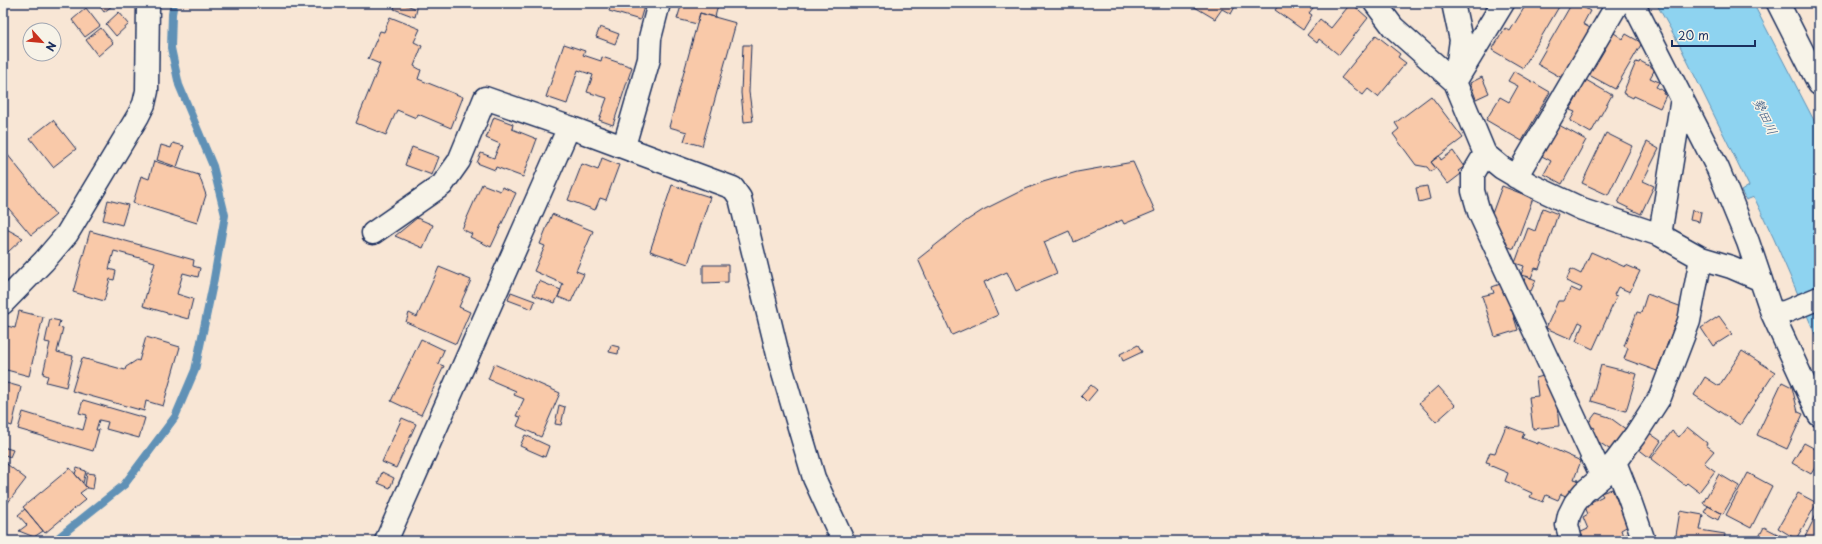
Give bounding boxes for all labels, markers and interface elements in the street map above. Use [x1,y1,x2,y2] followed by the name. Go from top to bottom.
[22,22,62,62] north arrow
[1672,22,1755,48] scale bar
[1678,26,1709,44] text: 20 m
[42,39,61,55] text: N
[1749,94,1783,138] water label: 勢田川

